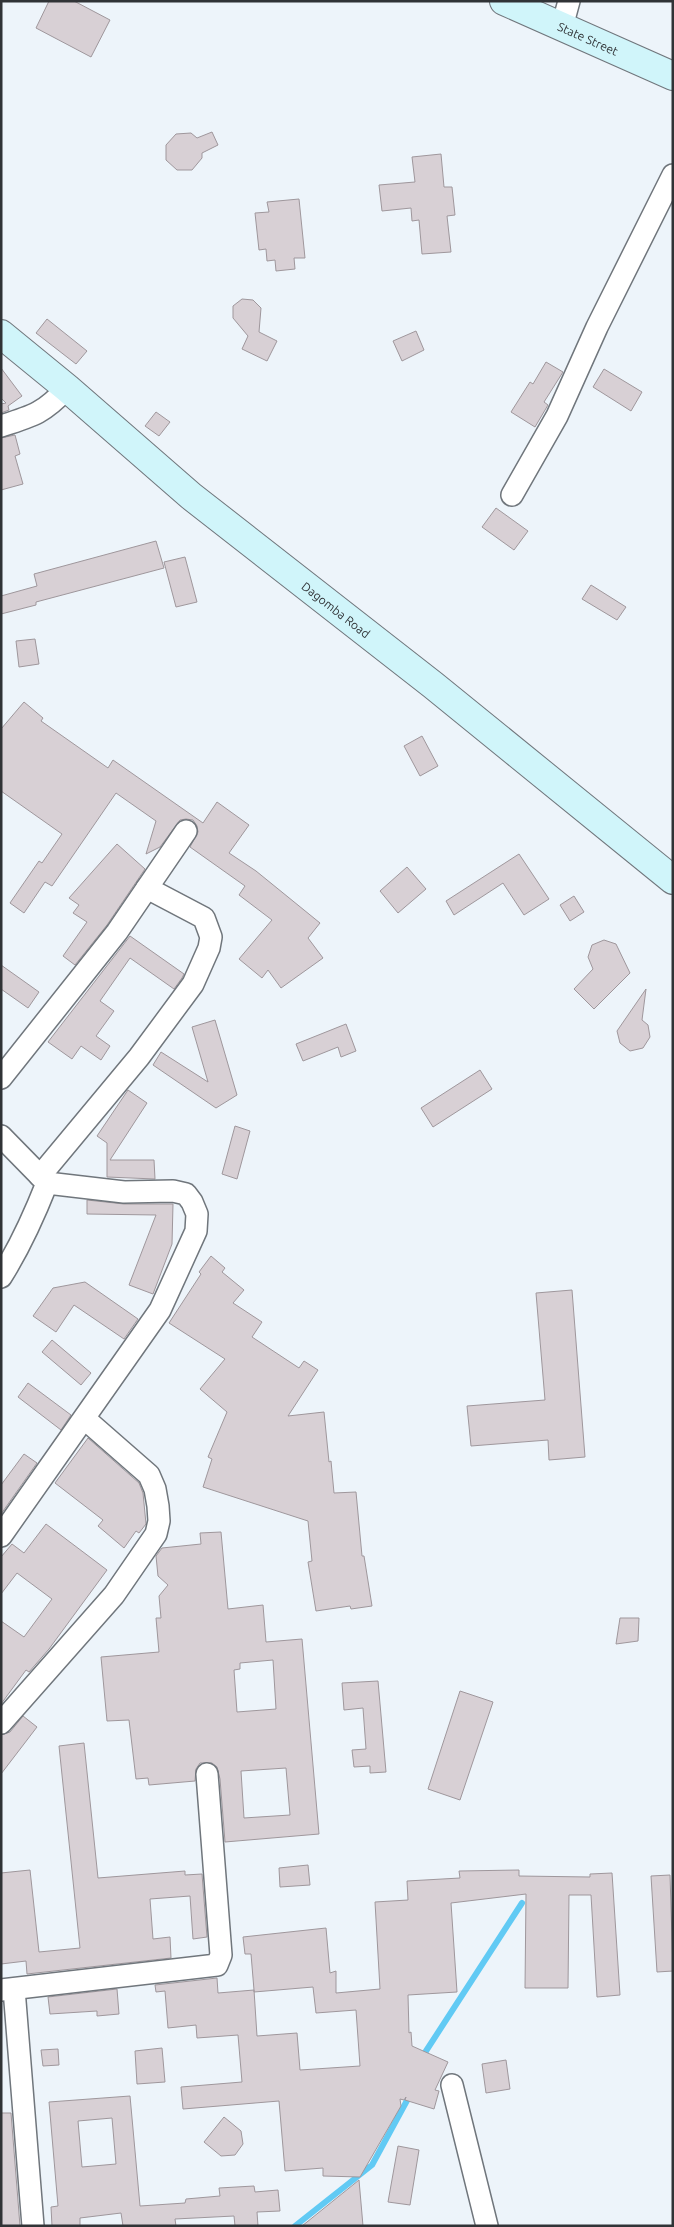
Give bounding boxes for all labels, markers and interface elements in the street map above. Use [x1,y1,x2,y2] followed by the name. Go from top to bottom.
[556,19,621,58] street label: State Street
[300,579,373,640] street label: Dagomba Road

